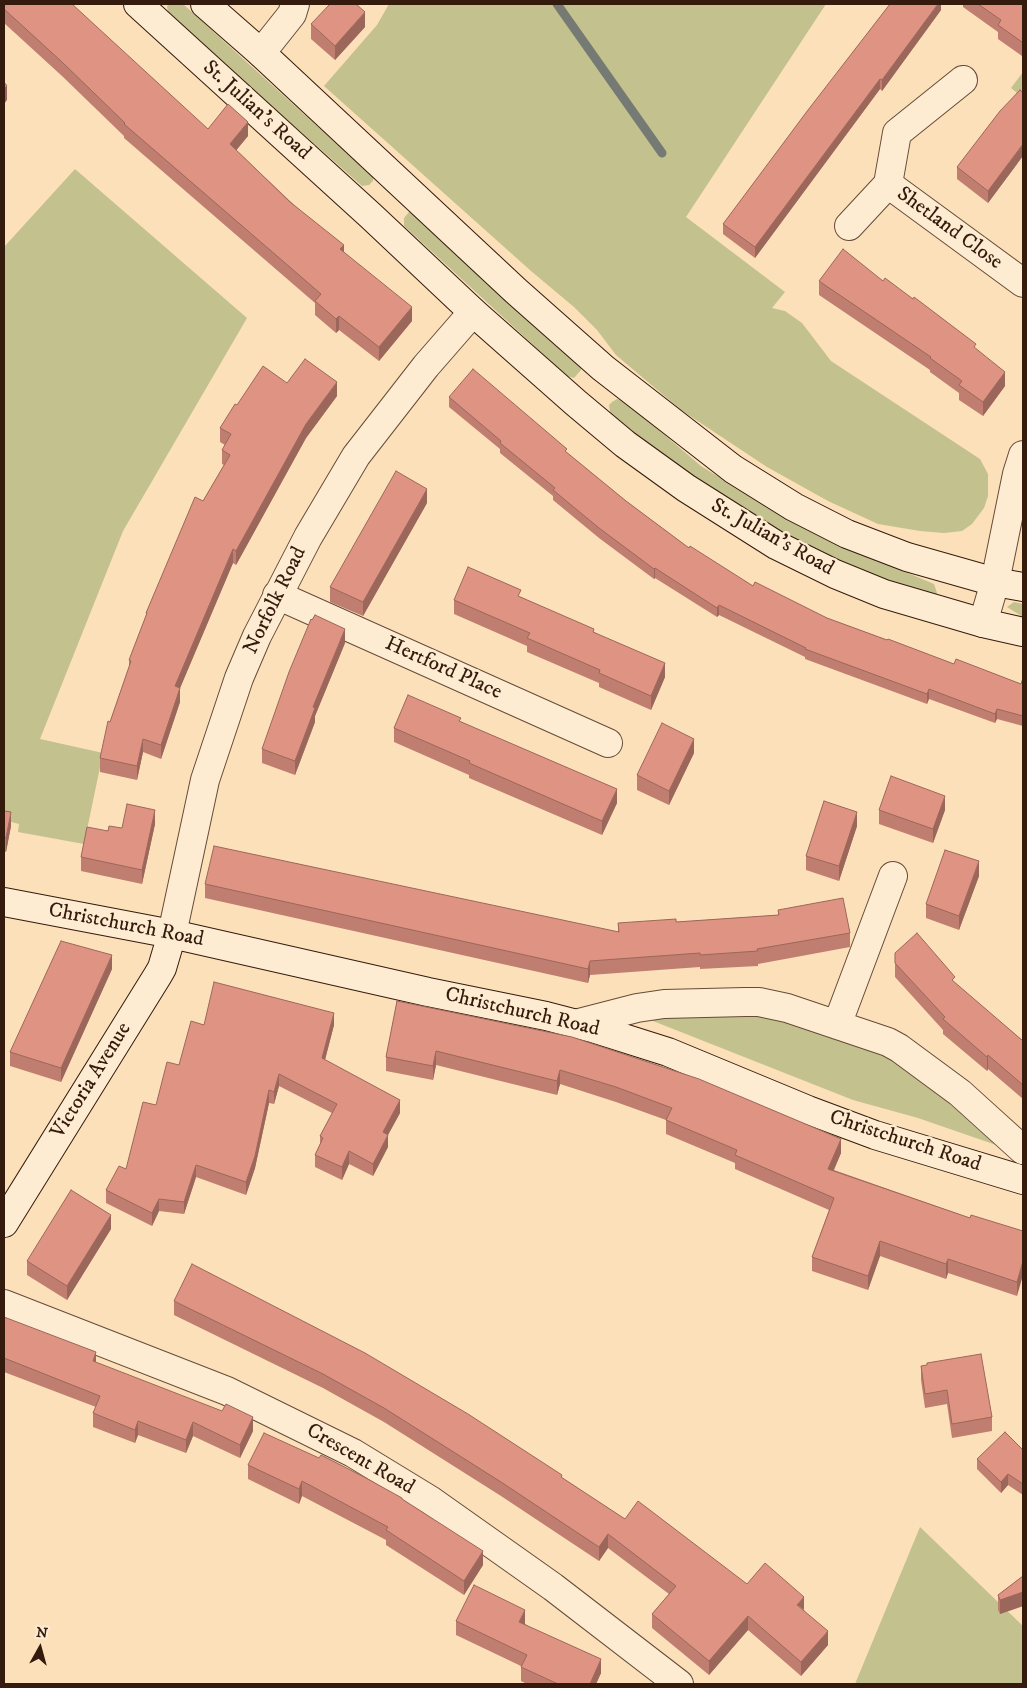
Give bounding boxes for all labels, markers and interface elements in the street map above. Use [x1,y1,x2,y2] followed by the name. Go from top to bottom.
[197,56,315,166] street label: St. Julian's Road
[891,182,1007,276] street label: Shetland Close
[706,494,838,582] street label: St. Julian's Road
[239,543,313,659] street label: Norfolk Road
[381,632,505,706] street label: Hertford Place
[46,899,206,953] street label: Christchurch Road
[442,983,602,1043] street label: Christchurch Road
[46,1018,138,1144] street label: Victoria Avenue
[826,1106,984,1178] street label: Christchurch Road
[301,1419,419,1501] street label: Crescent Road
[15,1623,65,1673] north arrow
[35,1623,49,1643] text: N

